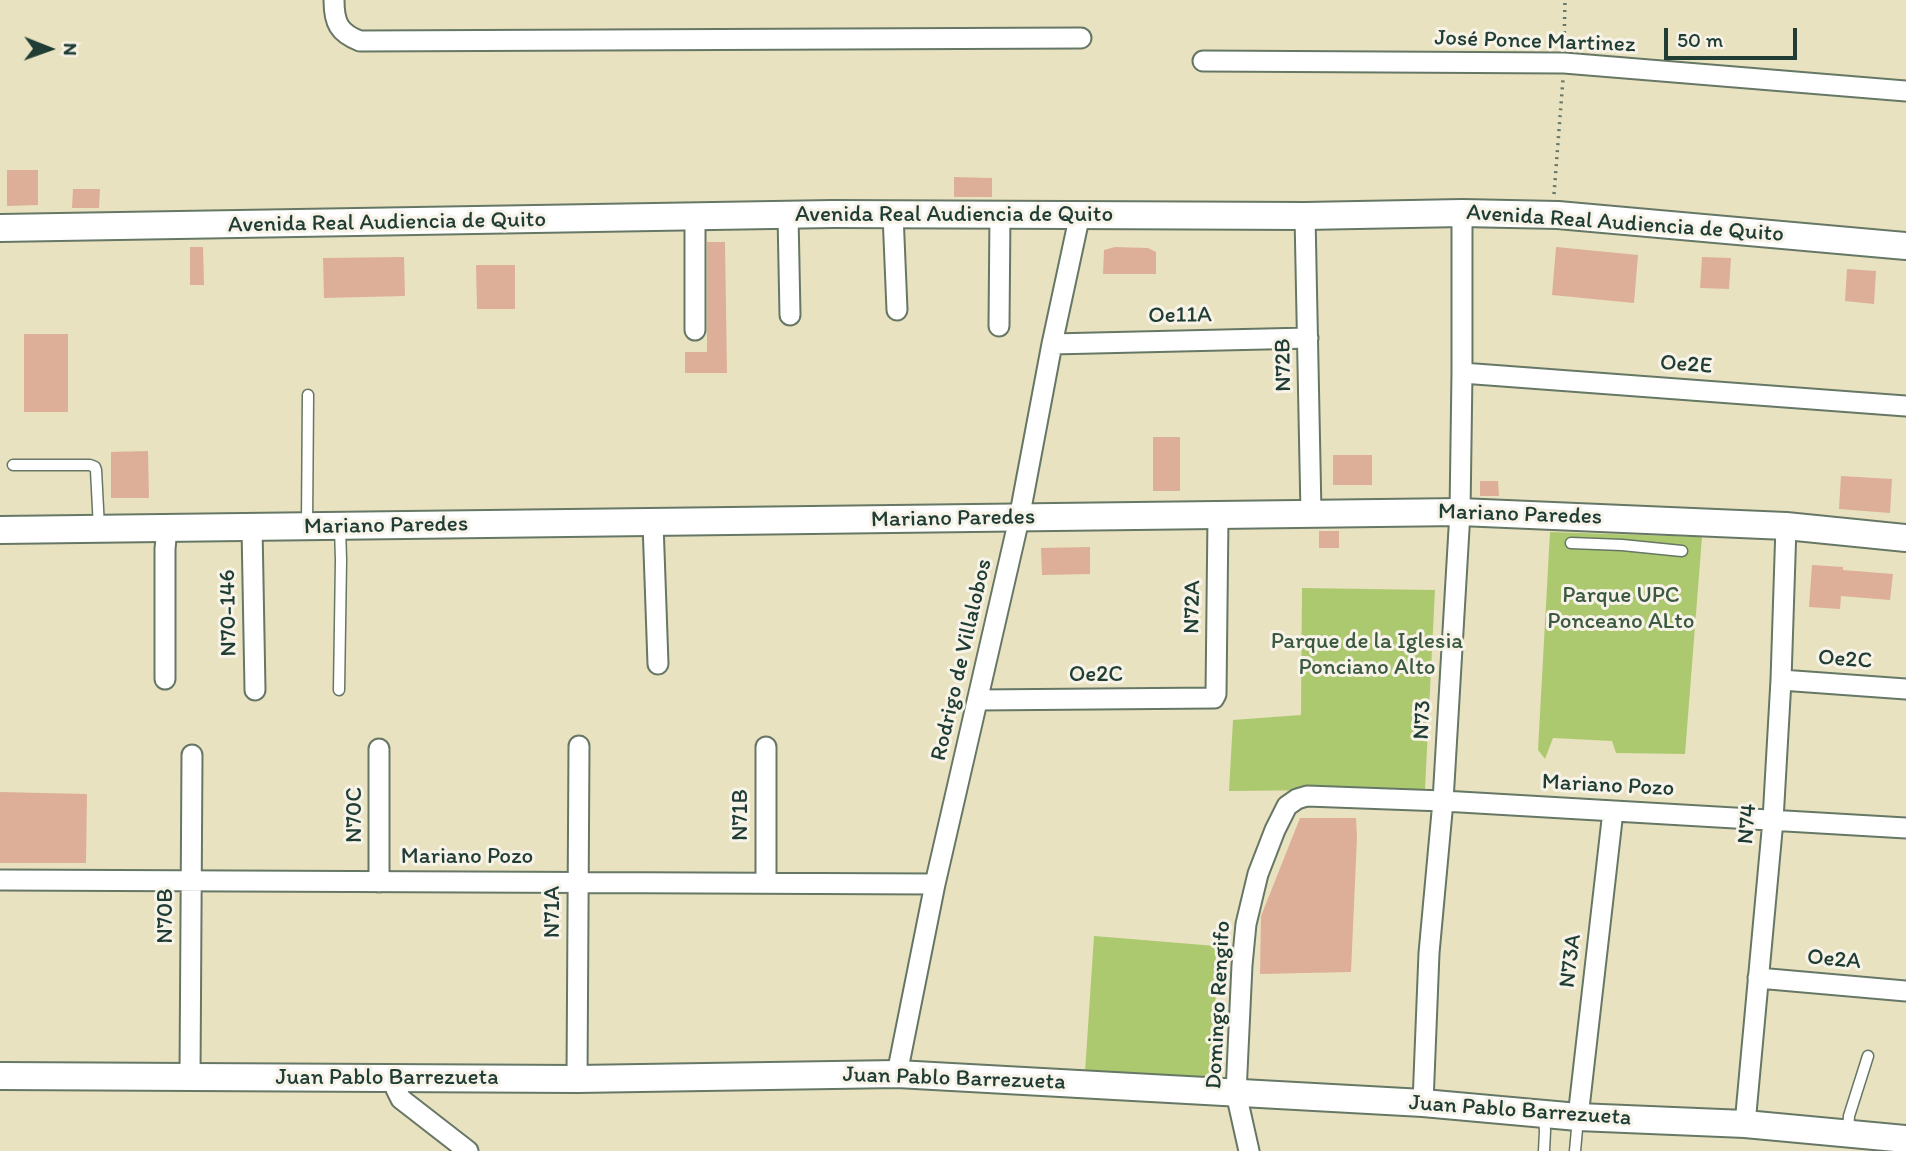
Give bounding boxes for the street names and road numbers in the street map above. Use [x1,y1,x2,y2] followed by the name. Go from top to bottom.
[1434,25,1636,59] street label: José Ponce Martinez
[1465,199,1785,249] street label: Avenida Real Audiencia de Quito
[795,201,1113,229] street label: Avenida Real Audiencia de Quito
[228,206,546,240] street label: Avenida Real Audiencia de Quito
[1148,302,1212,330] street label: Oe11A
[1270,338,1298,392] street label: N72B
[1659,349,1713,381] street label: Oe2E
[1437,498,1603,532] street label: Mariano Paredes
[871,504,1035,534] street label: Mariano Paredes
[304,511,468,541] street label: Mariano Paredes
[925,556,999,764] street label: Rodrigo de Villalobos
[214,569,244,657] street label: N70-146
[1179,580,1207,634] street label: N72A
[1817,644,1873,676] street label: Oe2C
[1069,661,1123,689] street label: Oe2C
[1408,700,1438,740] street label: N73
[1541,769,1675,803] street label: Mariano Pozo
[341,787,369,843] street label: N70C
[727,789,755,841] street label: N71B
[1732,802,1764,846] street label: N74
[401,843,533,871] street label: Mariano Pozo
[539,886,567,938] street label: N71A
[152,888,180,944] street label: N70B
[1201,920,1237,1090] street label: Domingo Rengifo
[1554,932,1588,990] street label: N73A
[1806,944,1862,976] street label: Oe2A
[842,1061,1066,1097] street label: Juan Pablo Barrezueta
[276,1064,498,1092] street label: Juan Pablo Barrezueta
[1408,1089,1632,1133] street label: Juan Pablo Barrezueta

